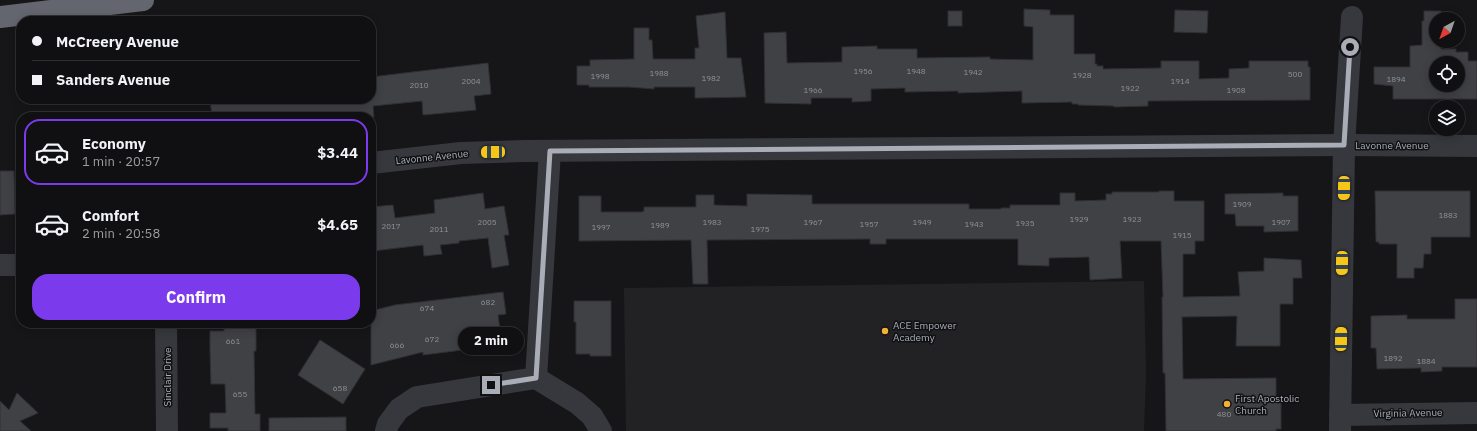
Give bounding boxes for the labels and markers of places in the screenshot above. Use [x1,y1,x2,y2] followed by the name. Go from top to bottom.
[893,319,957,344] place label: ACE Empower Academy
[880,326,890,336] marker: ACE Empower Academy
[1235,392,1299,417] place label: First Apostolic Church
[1222,399,1232,409] marker: First Apostolic Church

